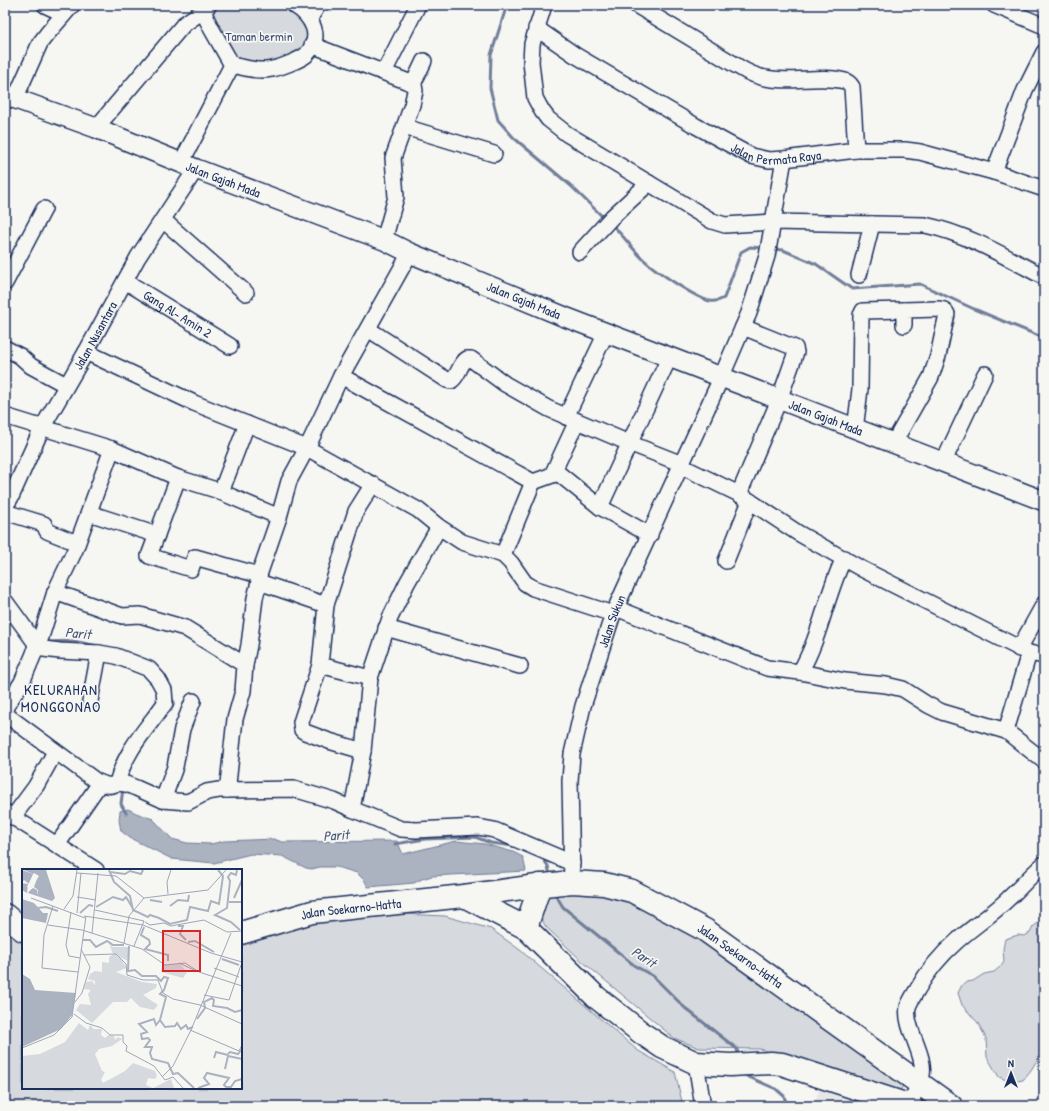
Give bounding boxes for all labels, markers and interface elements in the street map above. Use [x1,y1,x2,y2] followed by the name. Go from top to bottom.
[225,27,293,45] park label: Taman bermin
[728,138,822,169] street label: Jalan Permata Raya
[183,157,263,202] street label: Jalan Gajah Mada
[484,277,563,323] street label: Jalan Gajah Mada
[140,286,215,342] street label: Gang Al- Amin 2
[69,298,121,373] street label: Jalan Nusantara
[786,395,866,440] street label: Jalan Gajah Mada
[594,592,630,650] street label: Jalan Sukun
[64,622,94,643] water label: Parit
[21,679,101,717] district label: KELURAHAN MONGGONAO
[323,824,352,845] water label: Parit
[22,869,242,1089] inset map
[298,894,402,924] street label: Jalan Soekarno-Hatta
[695,919,787,992] street label: Jalan Soekarno-Hatta
[628,942,662,973] water label: Parit
[991,1053,1031,1093] north arrow
[1008,1056,1014,1070] text: N

